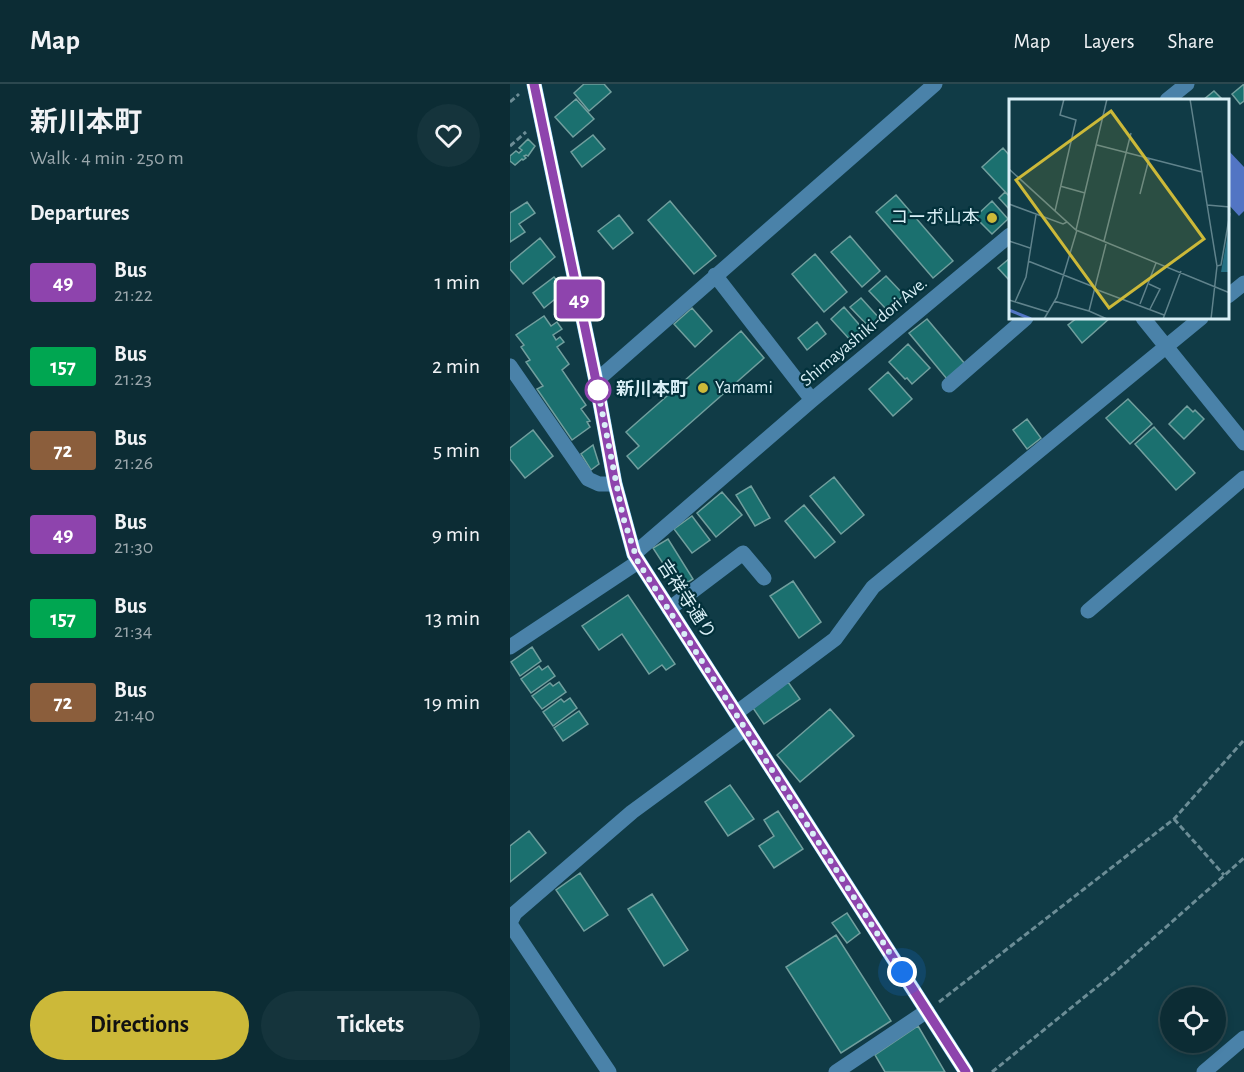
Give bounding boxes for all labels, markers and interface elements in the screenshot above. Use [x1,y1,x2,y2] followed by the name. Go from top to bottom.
[30,27,80,55] text: Map
[1014,31,1050,52] text: Map
[1083,31,1134,52] text: Layers
[1167,31,1214,52] text: Share
[1009,99,1229,320] inset map
[417,104,480,167] button: heart
[30,109,142,137] text: 新川本町
[30,148,184,168] text: Walk · 4 min · 250 m
[30,202,130,224] text: Departures
[890,208,980,227] place label: コーポ山本
[985,211,999,225] marker: コーポ山本
[114,259,147,281] text: Bus
[435,271,480,293] text: 1 min
[53,272,73,293] text: 49
[797,274,931,390] street label: Shimayashiki-dori Ave.
[552,280,606,318] line badge: 49
[114,285,153,305] text: 21:22
[569,289,589,310] text: 49
[114,343,147,365] text: Bus
[432,355,480,377] text: 2 min
[50,356,76,377] text: 157
[114,369,152,389] text: 21:23
[585,377,611,403] marker: 新川本町
[616,379,688,399] place label: 新川本町
[715,379,773,397] place label: Yamami
[696,381,710,395] marker: Yamami
[114,427,147,449] text: Bus
[433,439,480,461] text: 5 min
[54,440,72,461] text: 72
[114,453,153,473] text: 21:26
[114,511,147,533] text: Bus
[432,523,480,545] text: 9 min
[53,524,73,545] text: 49
[114,537,153,557] text: 21:30
[654,556,720,643] street label: 吉祥寺通り
[114,595,147,617] text: Bus
[425,607,480,629] text: 13 min
[50,608,76,629] text: 157
[114,621,152,641] text: 21:34
[114,679,147,701] text: Bus
[424,691,480,713] text: 19 min
[54,692,72,713] text: 72
[114,705,155,725] text: 21:40
[887,957,917,987] your location
[1160,987,1226,1053] map controls
[1160,987,1226,1053] button: locate
[30,991,249,1060] button: Directions
[261,991,480,1060] button: Tickets

